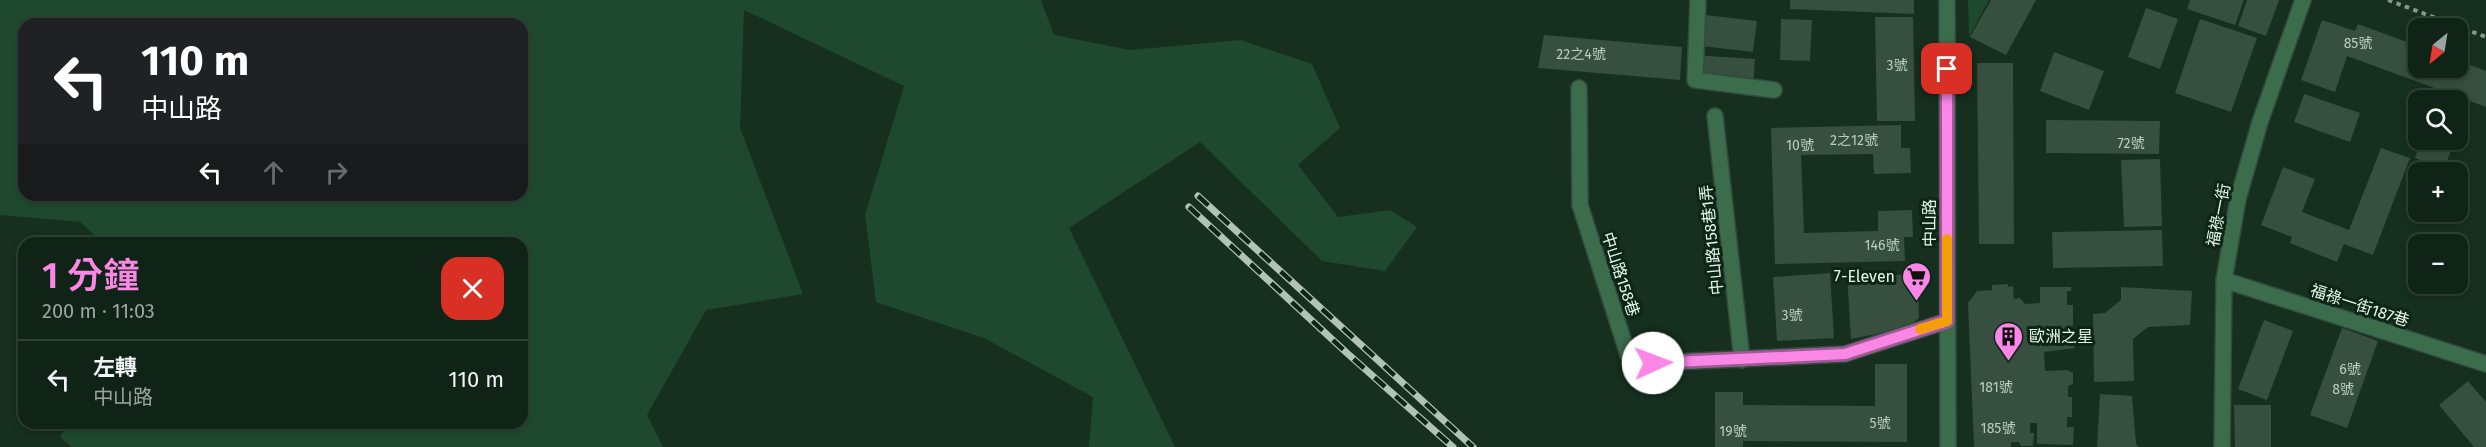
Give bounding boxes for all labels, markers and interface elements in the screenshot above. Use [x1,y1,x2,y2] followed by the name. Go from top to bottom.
[2408,18,2468,78] north arrow
[2408,18,2468,294] map controls
[2344,35,2372,52] house number: 85號
[141,36,249,86] text: 110 m
[42,42,120,120] icon: left
[1921,43,1972,94] pin
[1556,46,1606,63] house number: 22之4號
[1930,52,1963,85] icon: arrive
[1887,57,1908,74] house number: 3號
[2408,90,2468,150] button: search
[141,93,222,125] text: 中山路
[1830,132,1878,149] house number: 2之12號
[2118,135,2144,152] house number: 72號
[1786,137,1814,154] house number: 10號
[194,156,227,189] icon: left
[257,156,290,189] icon: ahead
[320,156,353,189] icon: right
[2408,162,2468,222] button: +
[2203,182,2234,248] street label: 福祿一街
[1696,184,1727,296] street label: 中山路158巷1弄
[1920,199,1939,247] street label: 中山路
[1598,229,1643,319] street label: 中山路158巷
[2408,234,2468,294] button: −
[1865,237,1899,254] house number: 146號
[42,254,139,298] text: 1 分鐘
[441,257,504,320] button: close
[1900,260,1932,302] supermarket icon: 7-Eleven
[1834,267,1895,286] place label: 7-Eleven
[2308,281,2412,330] street label: 福祿一街187巷
[42,299,155,323] text: 200 m · 11:03
[1782,307,1803,324] house number: 3號
[1992,320,2024,362] building icon: 歐洲之星
[2029,327,2093,346] place label: 歐洲之星
[1621,331,1685,395] position arrow
[93,354,137,381] text: 左轉
[2339,361,2361,378] house number: 6號
[42,363,75,396] icon: left
[448,366,504,393] text: 110 m
[1979,379,2013,396] house number: 181號
[2332,381,2354,398] house number: 8號
[93,385,153,409] text: 中山路
[1869,415,1891,432] house number: 5號
[1981,420,2015,437] house number: 185號
[1719,423,1747,440] house number: 19號

